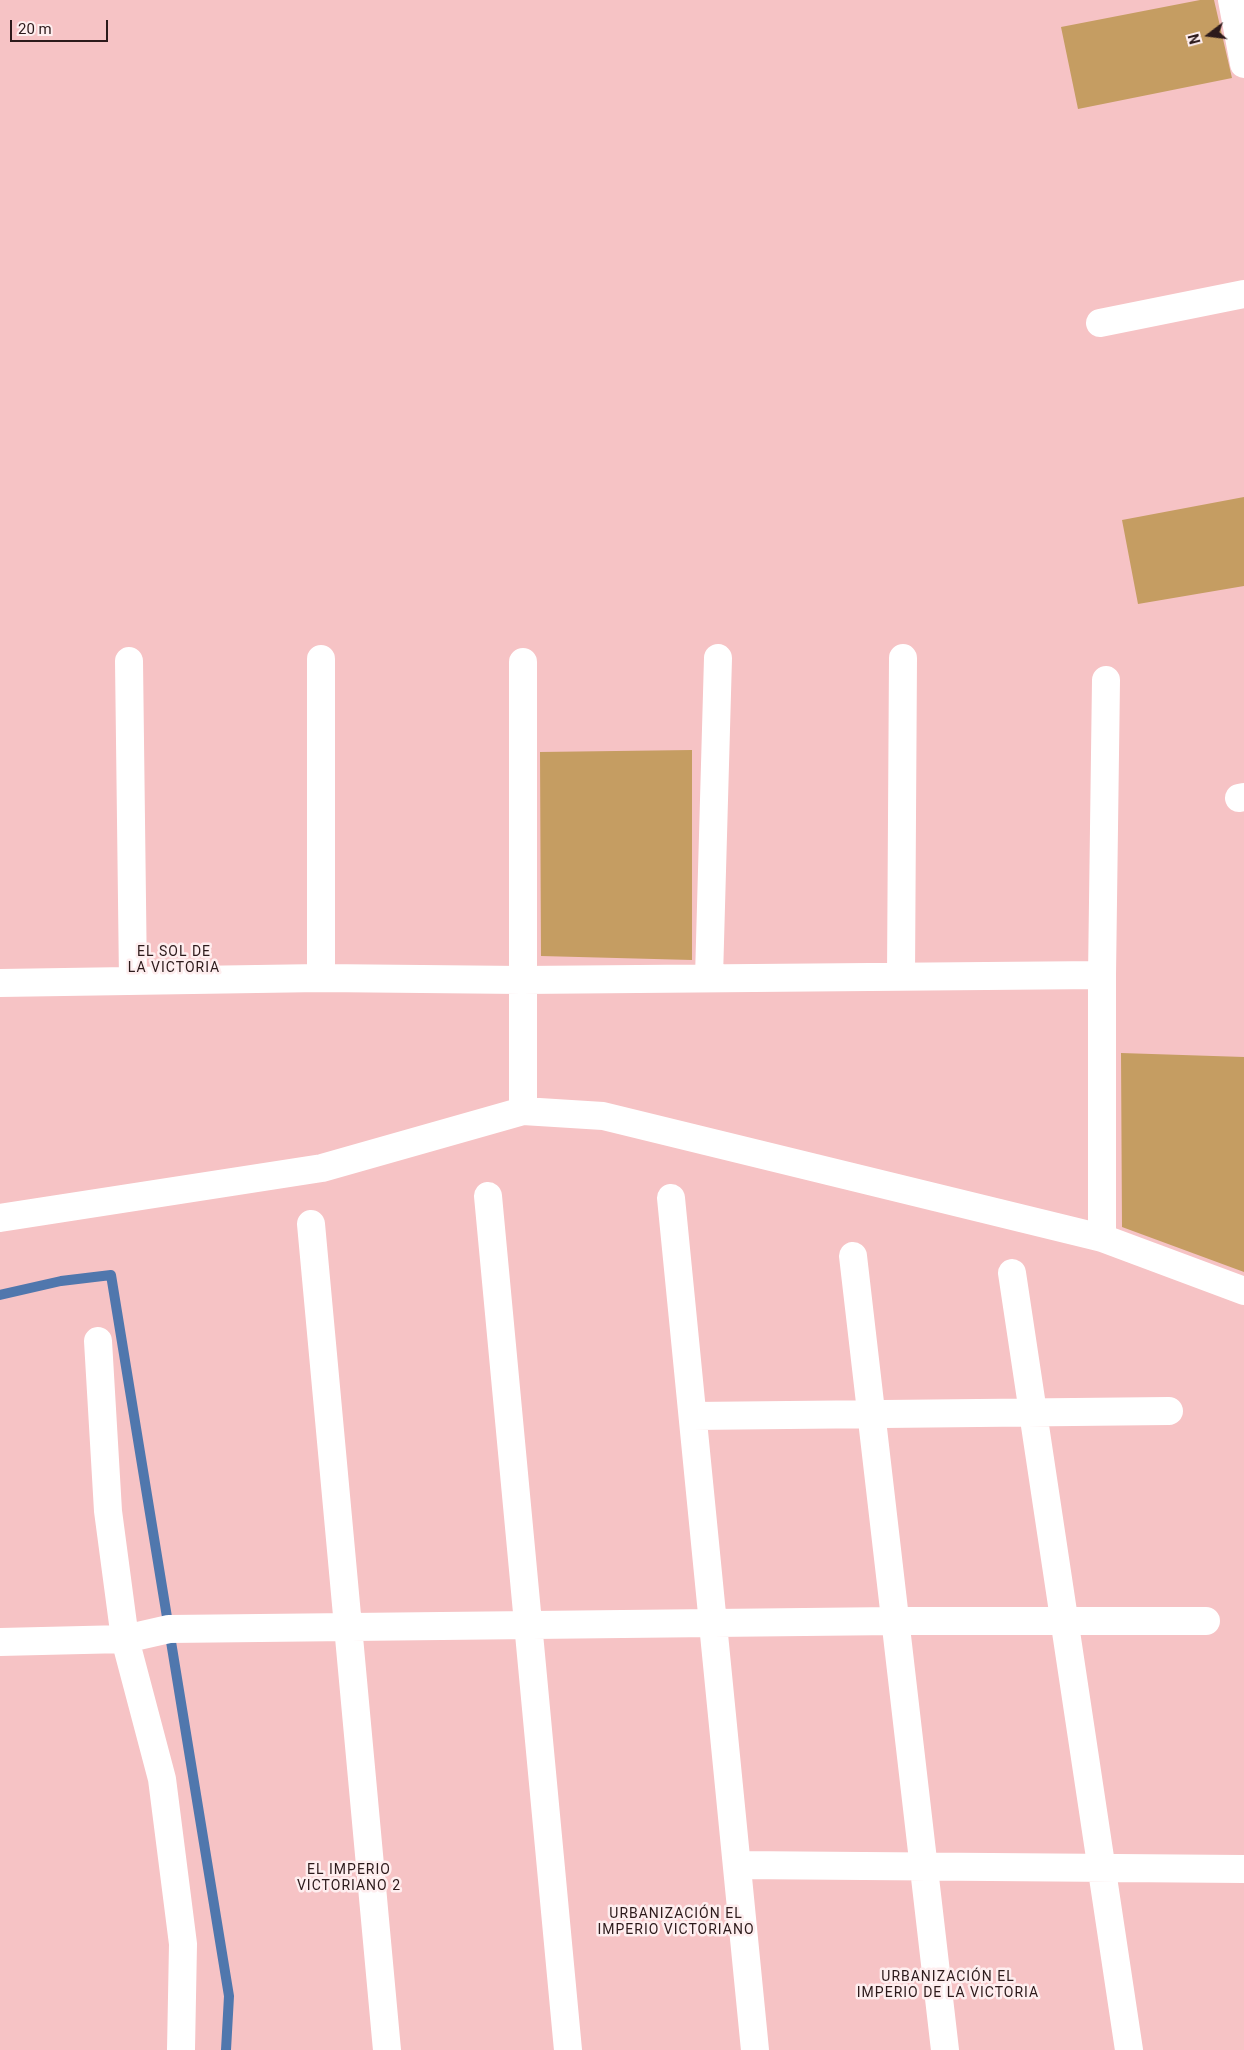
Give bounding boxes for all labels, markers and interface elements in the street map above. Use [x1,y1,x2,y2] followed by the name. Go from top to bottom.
[12,10,110,42] scale bar
[1184,10,1234,60] north arrow
[18,20,52,38] text: 20 m
[1186,32,1204,46] text: N
[126,944,222,976] district label: EL SOL DE LA VICTORIA
[295,1862,403,1894] district label: EL IMPERIO VICTORIANO 2
[595,1906,757,1938] district label: URBANIZACIÓN EL IMPERIO VICTORIANO
[854,1969,1042,2001] district label: URBANIZACIÓN EL IMPERIO DE LA VICTORIA

